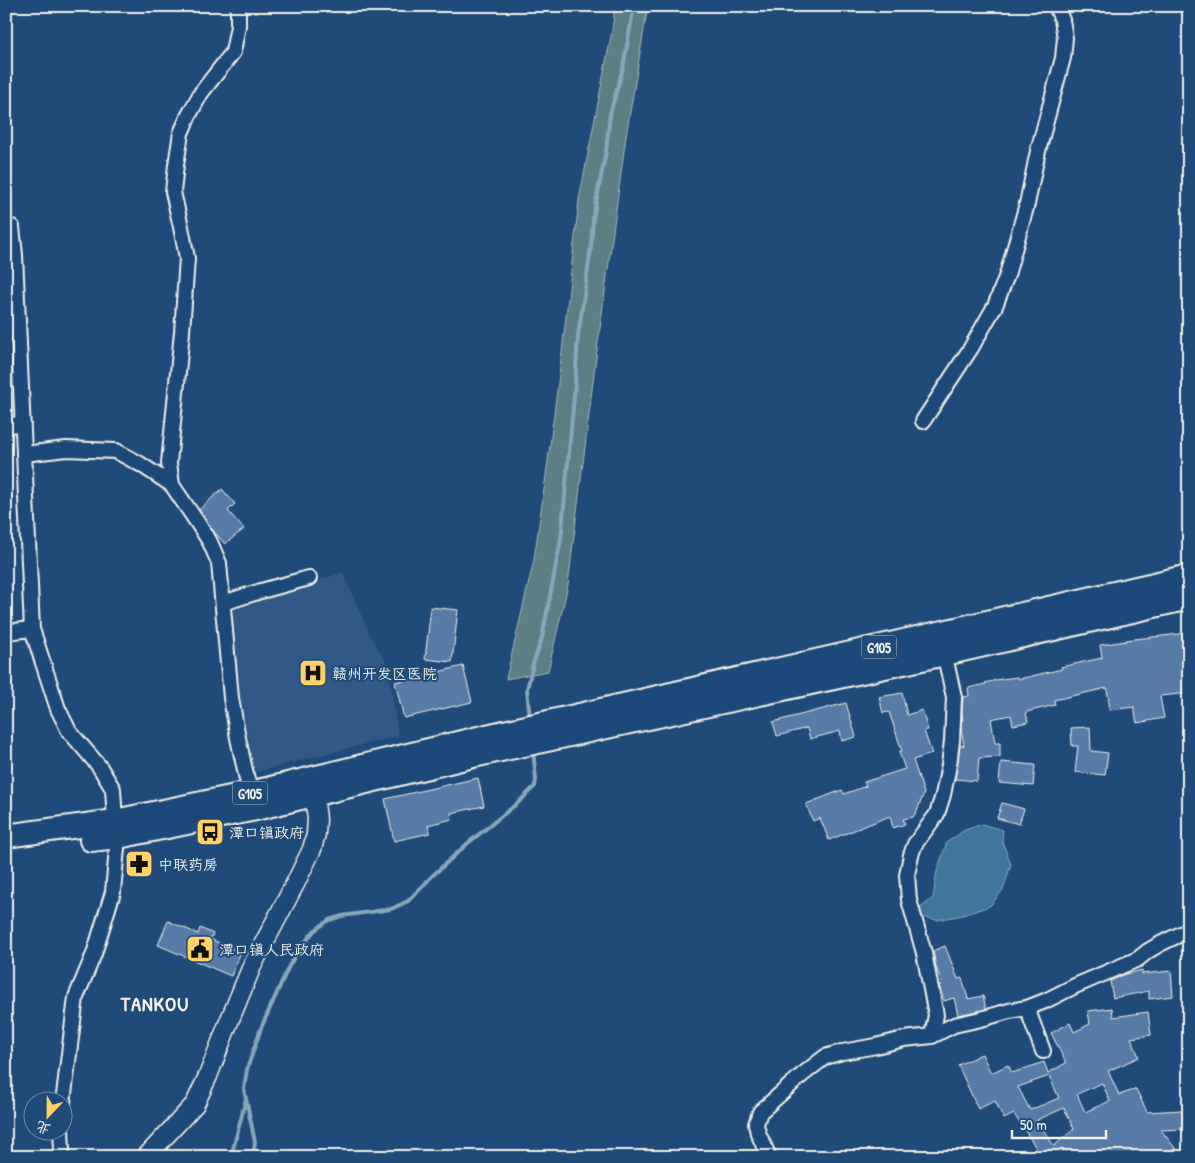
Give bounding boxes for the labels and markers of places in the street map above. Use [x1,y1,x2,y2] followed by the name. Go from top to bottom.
[298,658,328,688] hospital icon: 赣州开发区医院
[332,663,437,684] place label: 赣州开发区医院
[195,817,225,847] bus stop icon: 潭口镇政府
[229,822,304,843] place label: 潭口镇政府
[124,849,154,879] pharmacy icon: 中联药房
[158,854,218,875] place label: 中联药房
[185,934,215,964] public building icon: 潭口镇人民政府
[219,939,324,960] place label: 潭口镇人民政府

